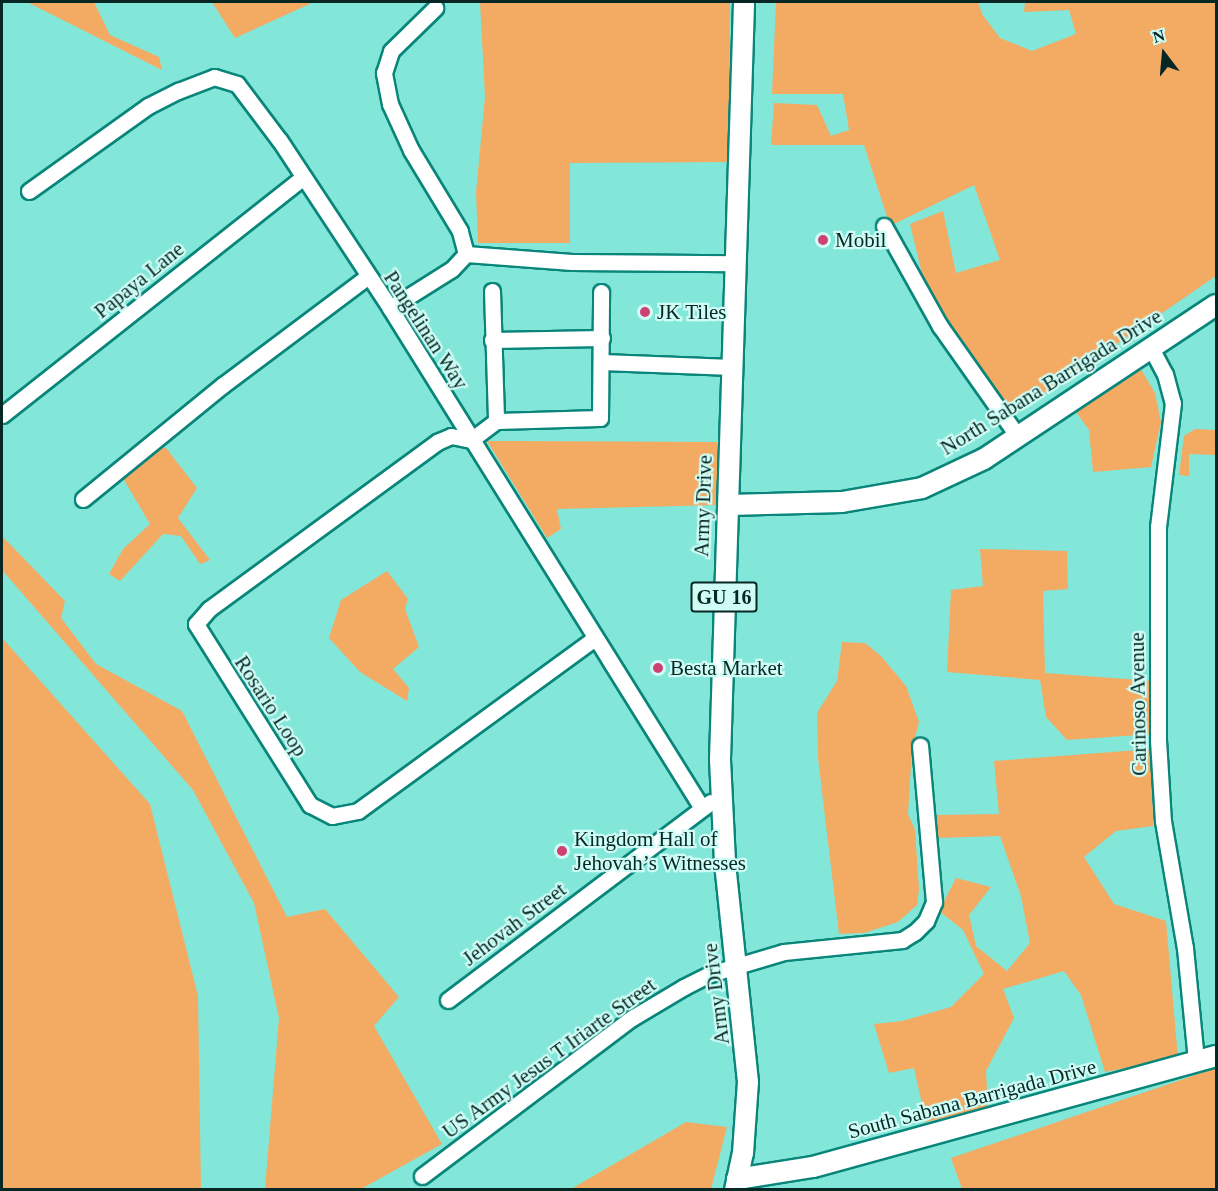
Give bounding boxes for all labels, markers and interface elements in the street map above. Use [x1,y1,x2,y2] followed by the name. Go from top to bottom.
[1134,24,1194,84] north arrow
[1151,26,1167,46] text: N
[835,227,886,253] place label: Mobil
[816,233,830,247] marker: Mobil
[89,236,189,324] street label: Papaya Lane
[378,266,474,394] street label: Pangelinan Way
[657,299,727,325] place label: JK Tiles
[936,303,1166,461] street label: North Sabana Barrigada Drive
[638,305,652,319] marker: JK Tiles
[689,455,717,557] street label: Army Drive
[690,580,758,614] road number: GU 16
[1124,631,1152,777] street label: Carinoso Avenue
[229,651,313,761] street label: Rosario Loop
[670,655,783,681] place label: Besta Market
[651,661,665,675] marker: Besta Market
[574,826,746,876] place label: Kingdom Hall of Jehovah’s Witnesses
[555,844,569,858] marker: Kingdom Hall of Jehovah’s Witnesses
[457,877,571,971] street label: Jehovah Street
[697,942,735,1046] street label: Army Drive
[437,972,661,1144] street label: US Army Jesus T Iriarte Street
[845,1054,1099,1144] street label: South Sabana Barrigada Drive

